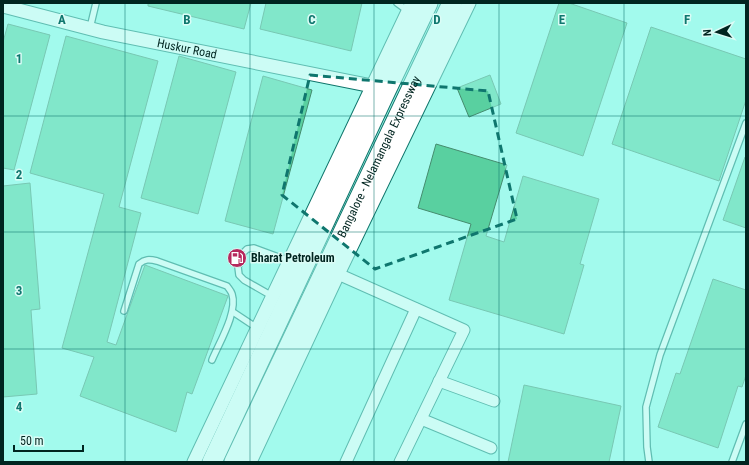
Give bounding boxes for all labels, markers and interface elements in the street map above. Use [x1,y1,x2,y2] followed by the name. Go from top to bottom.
[58,12,66,27] text: A
[183,12,191,27] text: B
[308,12,316,27] text: C
[433,12,441,27] text: D
[559,12,566,27] text: E
[684,12,690,27] text: F
[697,12,737,52] north arrow
[701,29,714,36] text: N
[156,36,218,62] street label: Huskur Road
[16,51,22,66] text: 1
[335,74,423,240] street label: Bangalore - Nelamangala Expressway
[16,167,23,182] text: 2
[226,247,248,269] fuel station icon: Bharat Petroleum
[251,251,335,265] place label: Bharat Petroleum
[16,283,22,298] text: 3
[16,399,23,414] text: 4
[14,427,83,453] scale bar
[20,434,44,448] text: 50 m

